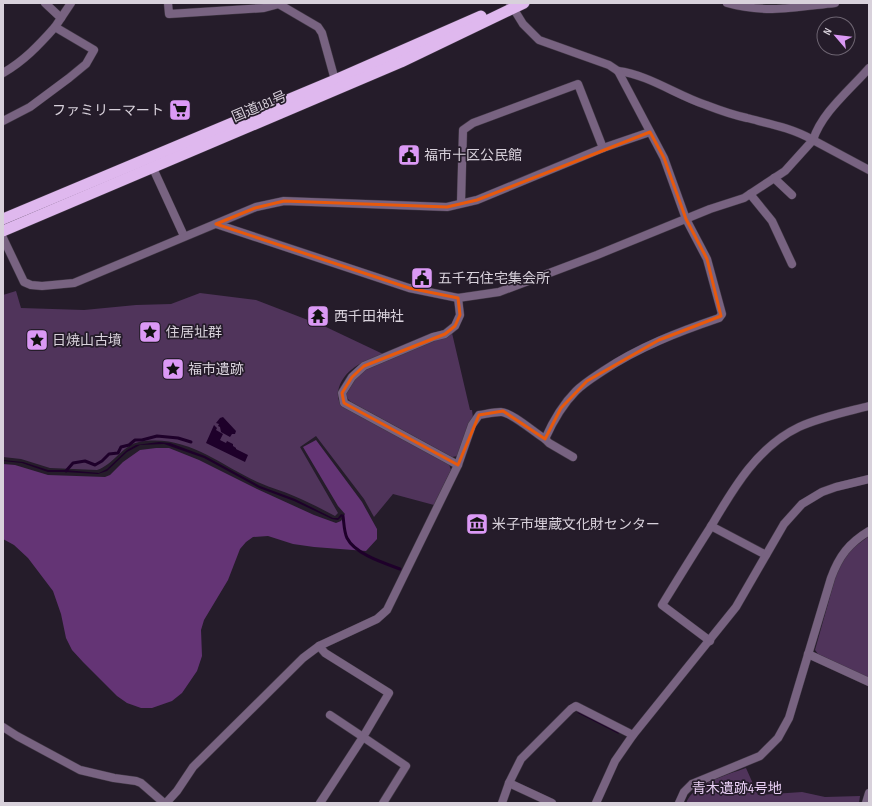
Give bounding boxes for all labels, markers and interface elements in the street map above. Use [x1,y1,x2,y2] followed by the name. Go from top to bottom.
[816,16,856,56] north arrow
[820,26,835,37] text: N
[229,87,289,126] street label: 国道181号
[167,97,193,123] supermarket icon: ファミリーマート
[52,102,164,119] place label: ファミリーマート
[396,142,422,168] public building icon: 福市十区公民館
[424,147,522,164] place label: 福市十区公民館
[409,265,435,291] public building icon: 五千石住宅集会所
[438,270,550,287] place label: 五千石住宅集会所
[305,303,331,329] temple icon: 西千田神社
[334,308,404,325] place label: 西千田神社
[137,319,163,345] place icon: 住居址群
[166,324,222,341] place label: 住居址群
[24,327,50,353] place icon: 日焼山古墳
[52,332,122,349] place label: 日焼山古墳
[160,356,186,382] place icon: 福市遺跡
[188,361,244,378] place label: 福市遺跡
[464,511,490,537] museum icon: 米子市埋蔵文化財センター
[492,516,660,533] place label: 米子市埋蔵文化財センター
[692,780,782,797] park label: 青木遺跡4号地

